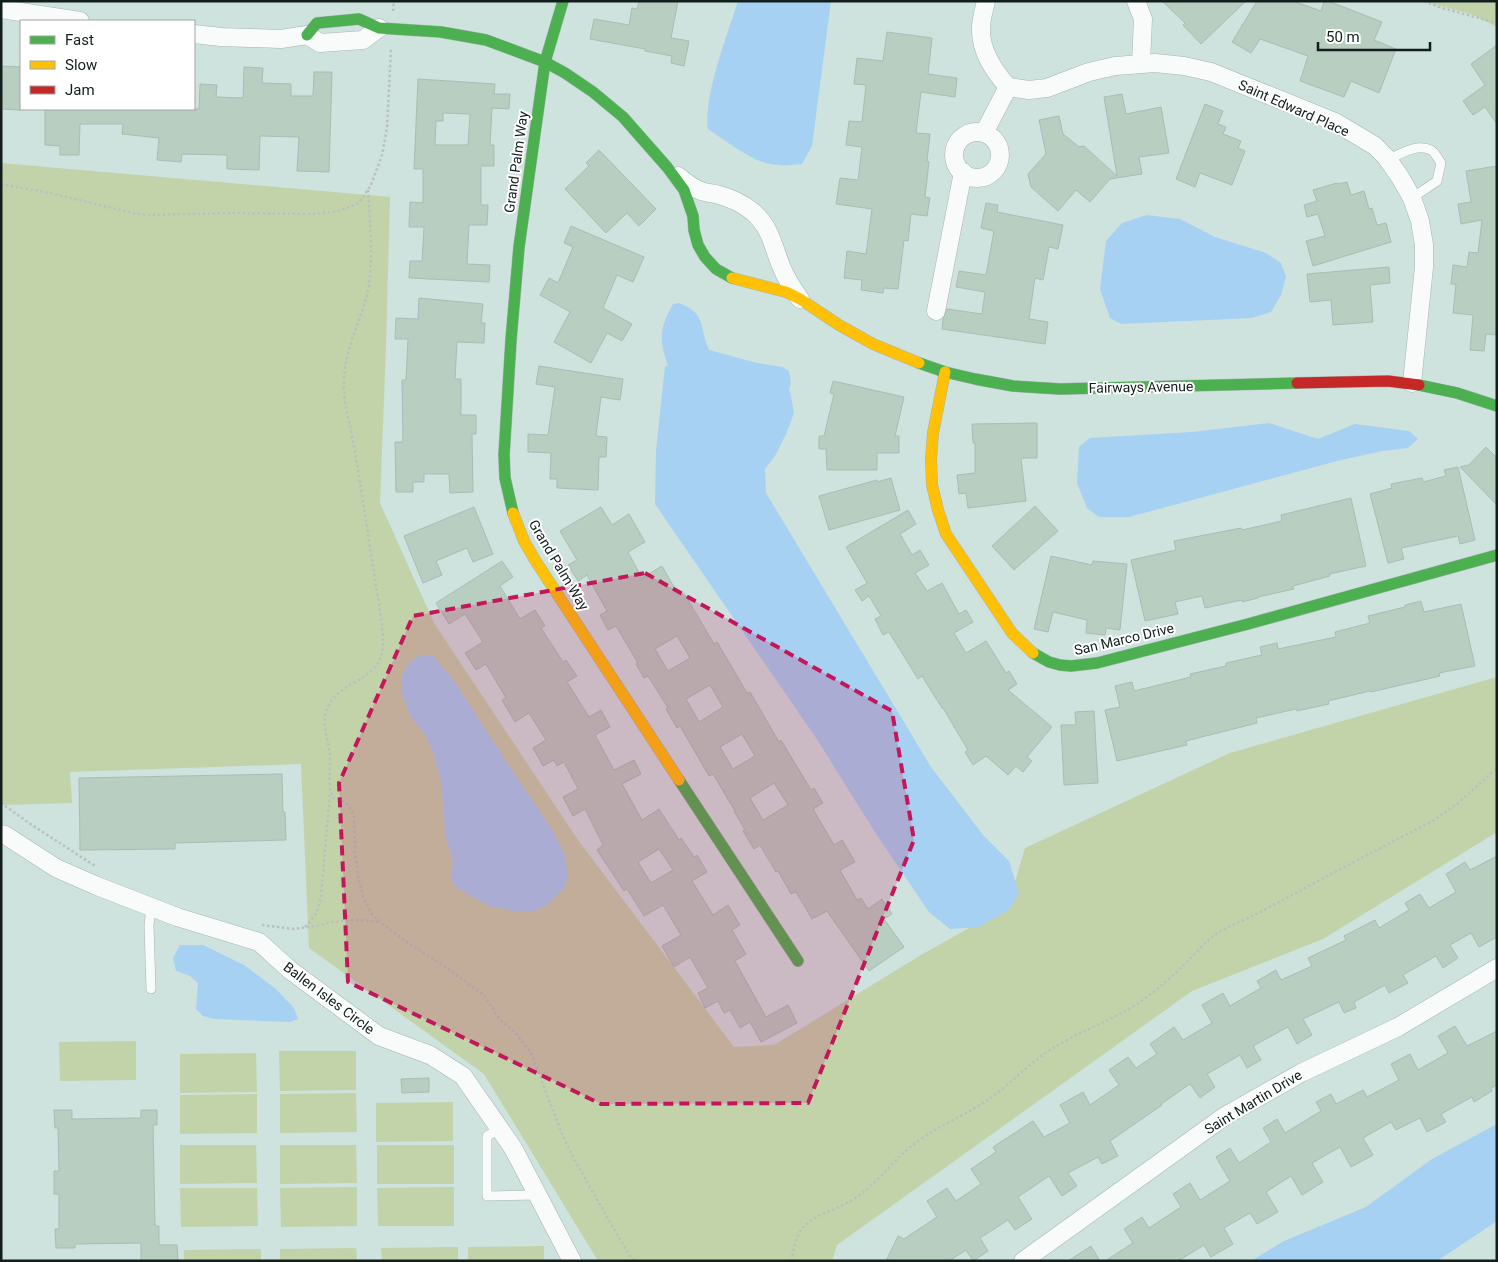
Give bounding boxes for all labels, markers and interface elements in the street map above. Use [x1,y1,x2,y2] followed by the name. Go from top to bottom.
[20,20,195,110] legend
[1318,20,1430,52] scale bar
[1326,28,1360,46] text: 50 m
[65,31,94,49] text: Fast
[65,56,97,74] text: Slow
[1236,76,1352,140] street label: Saint Edward Place
[65,81,95,99] text: Jam
[501,110,531,214] street label: Grand Palm Way
[1089,378,1193,396] street label: Fairways Avenue
[526,517,592,613] street label: Grand Palm Way
[1073,620,1175,658] street label: San Marco Drive
[280,959,378,1037] street label: Ballen Isles Circle
[1201,1067,1305,1137] street label: Saint Martin Drive

